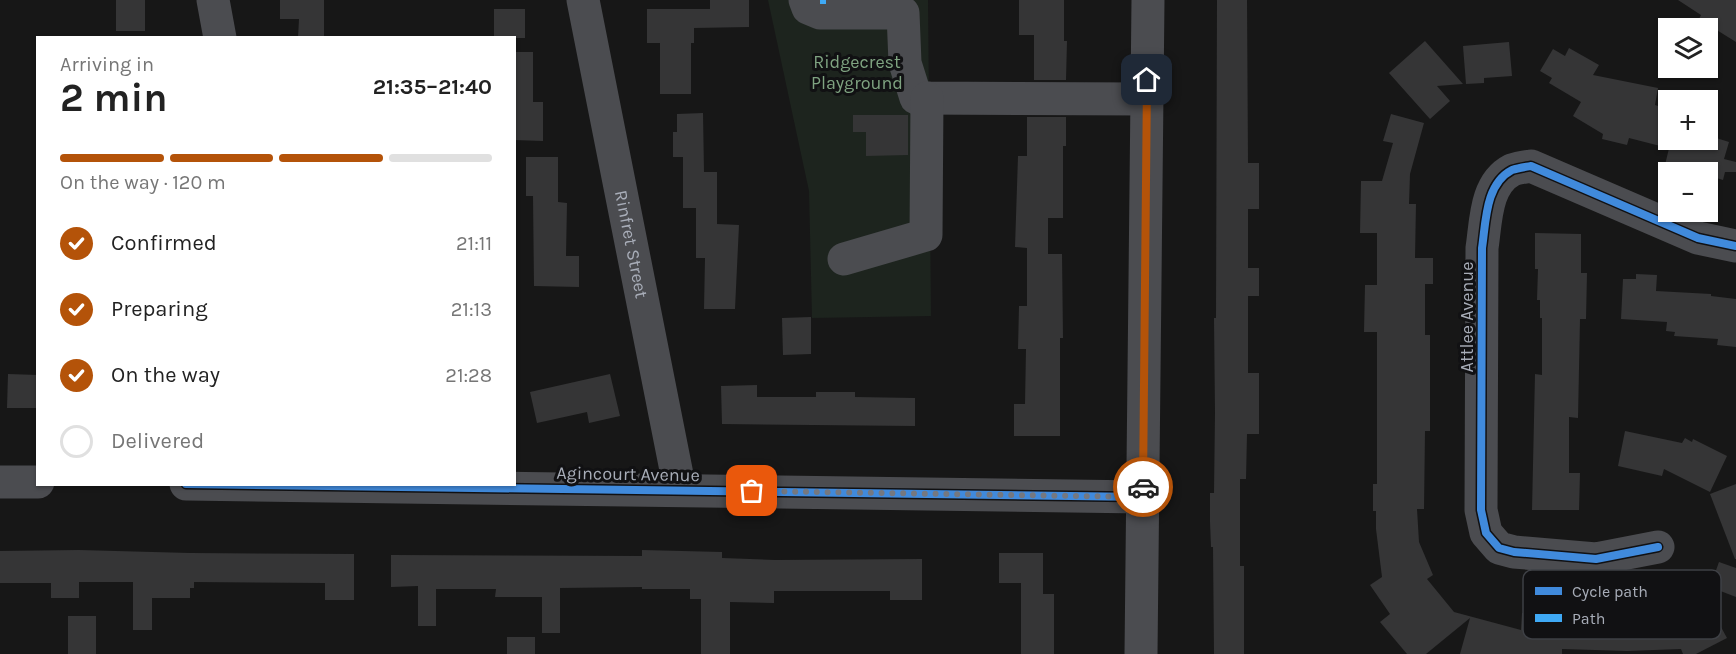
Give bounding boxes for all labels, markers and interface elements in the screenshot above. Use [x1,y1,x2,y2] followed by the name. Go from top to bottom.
[1658,18,1718,222] map controls
[1658,18,1718,78] button: layers
[811,51,903,94] park label: Ridgecrest Playground
[60,53,154,76] text: Arriving in
[1121,54,1172,105] pin
[1130,63,1163,96] icon: home
[373,74,492,100] text: 21:35–21:40
[60,75,168,121] text: 2 min
[1658,90,1718,150] button: +
[1658,162,1718,222] button: −
[60,171,226,194] text: On the way · 120 m
[610,188,653,300] street label: Rinfret Street
[60,227,93,260] icon: check
[111,230,217,256] text: Confirmed
[456,232,492,255] text: 21:11
[1456,262,1478,372] street label: Attlee Avenue
[60,293,93,326] icon: check
[111,296,208,322] text: Preparing
[451,298,492,321] text: 21:13
[60,359,93,392] icon: check
[111,362,220,388] text: On the way
[445,364,492,387] text: 21:28
[111,428,204,454] text: Delivered
[1113,457,1173,517] courier
[556,462,700,486] street label: Agincourt Avenue
[726,465,777,516] pin
[1127,471,1160,504] icon: car
[735,474,768,507] icon: bag
[1523,570,1721,639] legend
[1572,582,1648,601] text: Cycle path
[1572,609,1605,628] text: Path

